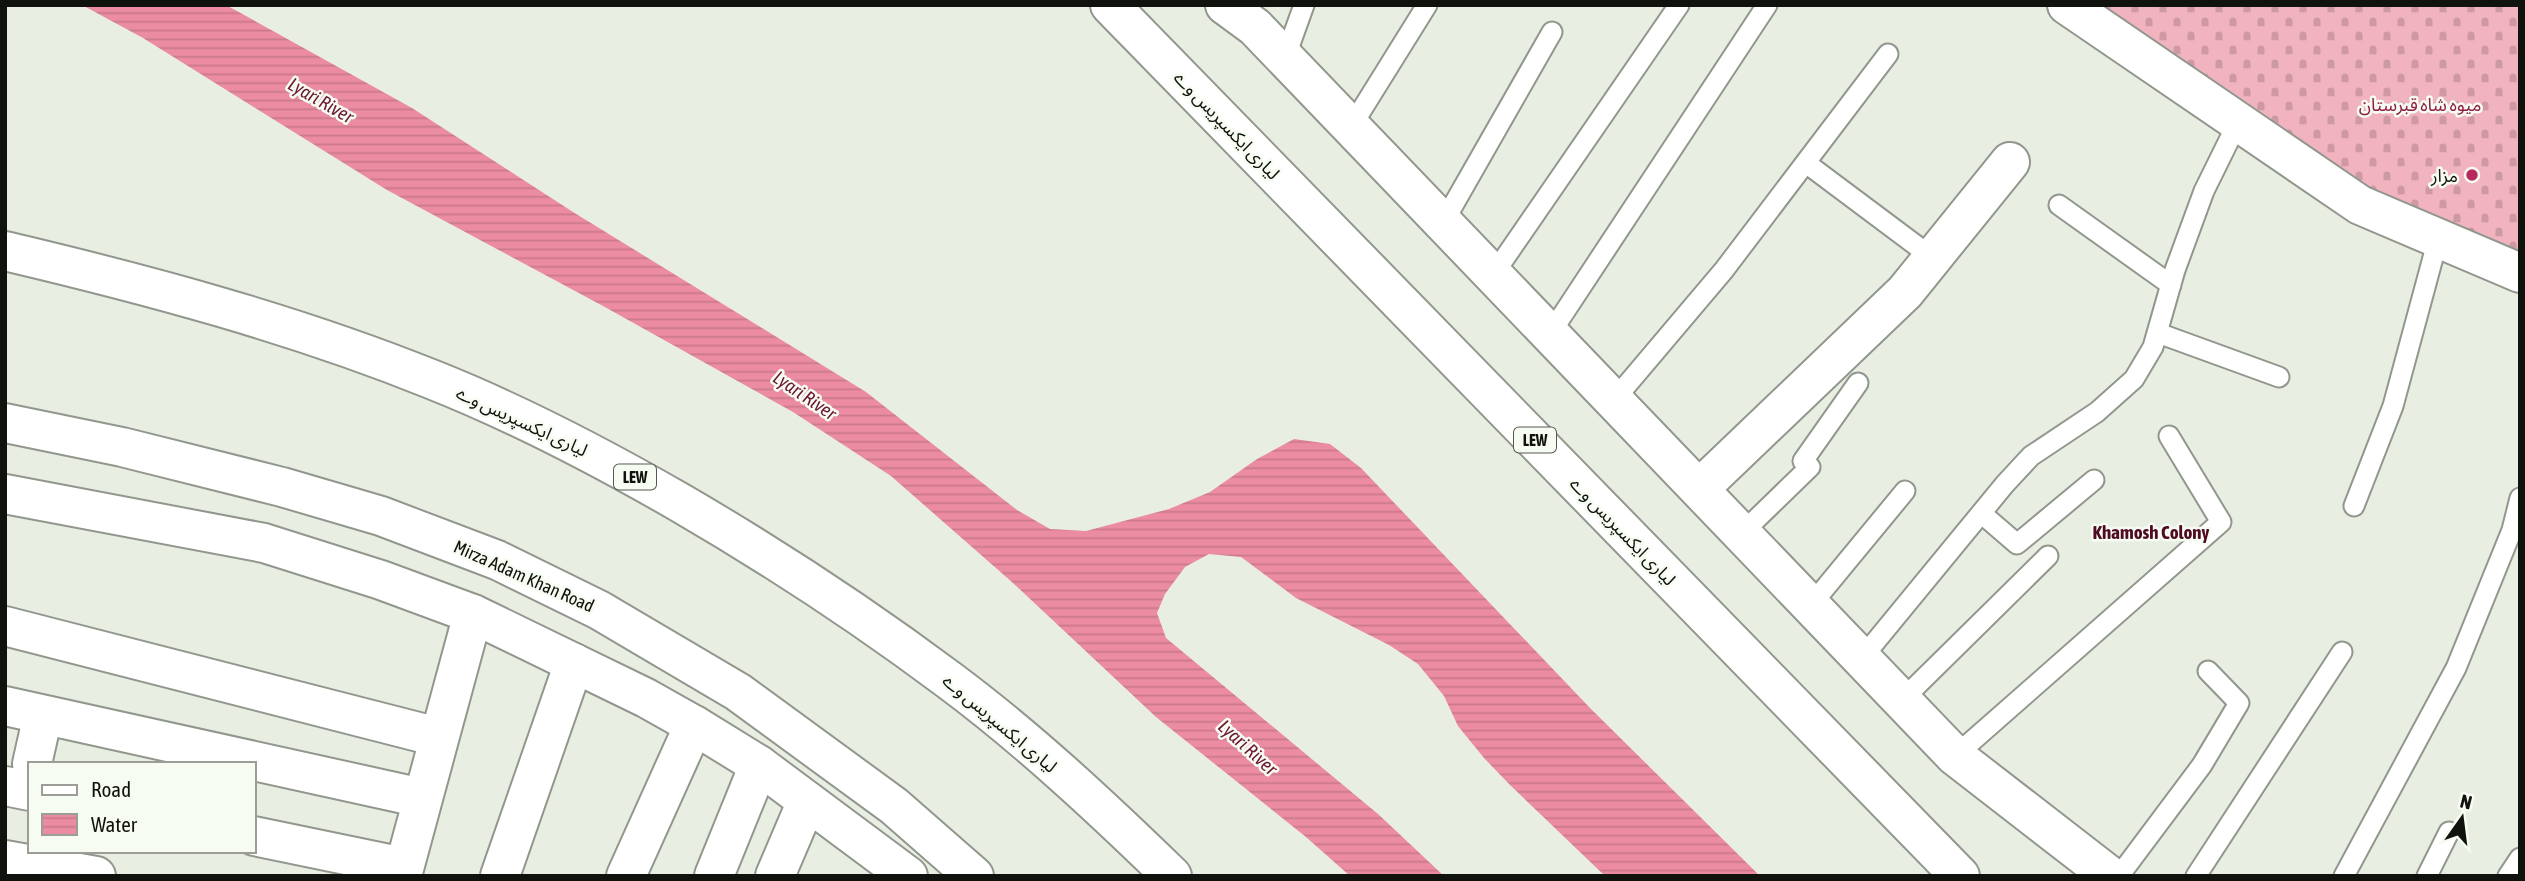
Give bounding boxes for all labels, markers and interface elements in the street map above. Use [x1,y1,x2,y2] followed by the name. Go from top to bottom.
[1169,66,1284,184] street label: لیاری ایکسپریس وے
[285,73,359,128] water label: Lyari River
[2359,94,2481,116] park label: میوہ شاہ قبرستان
[2430,165,2458,187] place label: مزار
[2464,167,2480,183] marker: مزار
[769,366,842,425] water label: Lyari River
[453,381,591,462] street label: لیاری ایکسپریس وے
[1514,428,1556,452] road number: LEW
[614,464,656,490] road number: LEW
[1565,472,1680,590] street label: لیاری ایکسپریس وے
[2093,521,2210,543] district label: Khamosh Colony
[451,536,597,616] street label: Mirza Adam Khan Road
[938,669,1061,778] street label: لیاری ایکسپریس وے
[1214,715,1283,780] water label: Lyari River
[28,762,256,853] legend
[91,777,131,801] text: Road
[2427,783,2497,853] north arrow
[2458,789,2474,814] text: N
[91,812,138,836] text: Water

